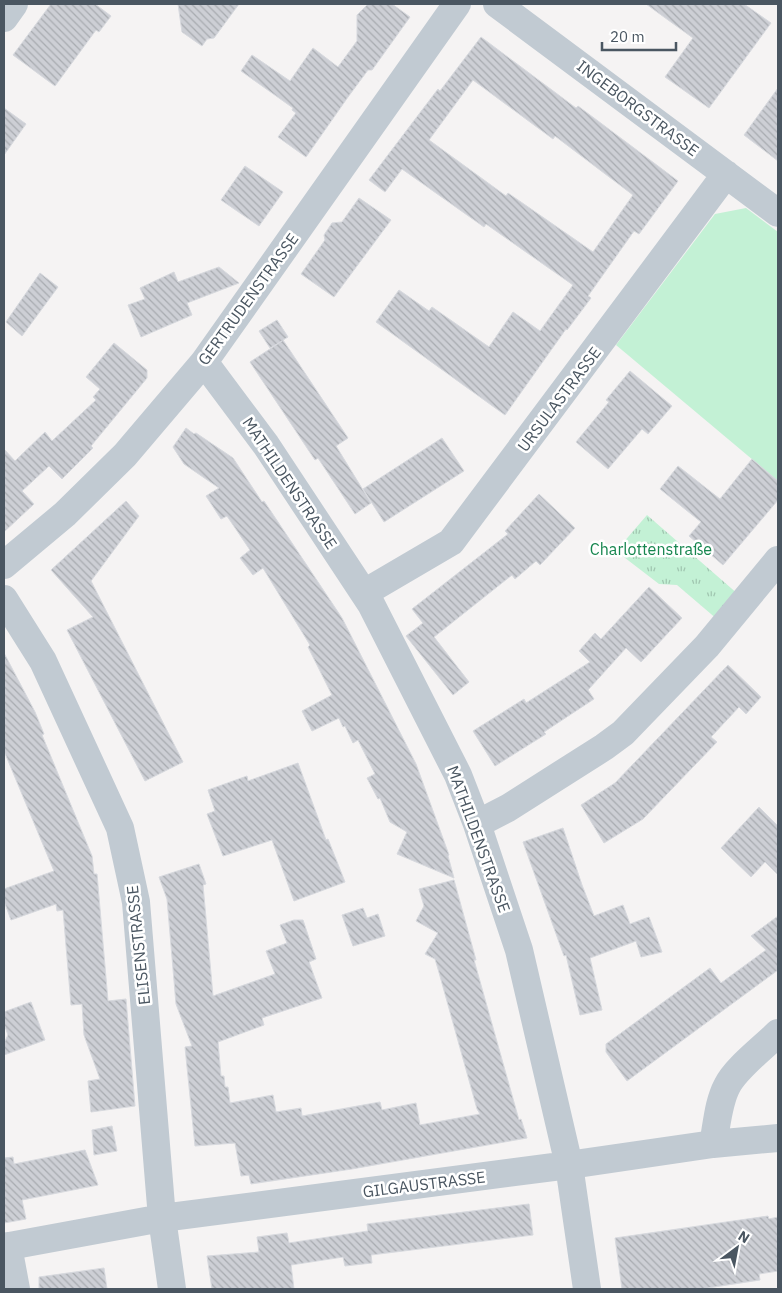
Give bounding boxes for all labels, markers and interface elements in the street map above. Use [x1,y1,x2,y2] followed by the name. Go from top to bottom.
[602,20,676,52] scale bar
[610,27,645,46] text: 20 m
[573,56,703,160] street label: INGEBORGSTRASSE
[193,229,303,369] street label: GERTRUDENSTRASSE
[513,343,605,455] street label: URSULASTRASSE
[238,413,342,553] street label: MATHILDENSTRASSE
[590,539,712,559] park label: Charlottenstraße
[443,763,515,915] street label: MATHILDENSTRASSE
[122,884,154,1006] street label: ELISENSTRASSE
[361,1167,487,1201] street label: GILGAUSTRASSE
[712,1223,762,1273] north arrow
[735,1227,753,1247] text: N

